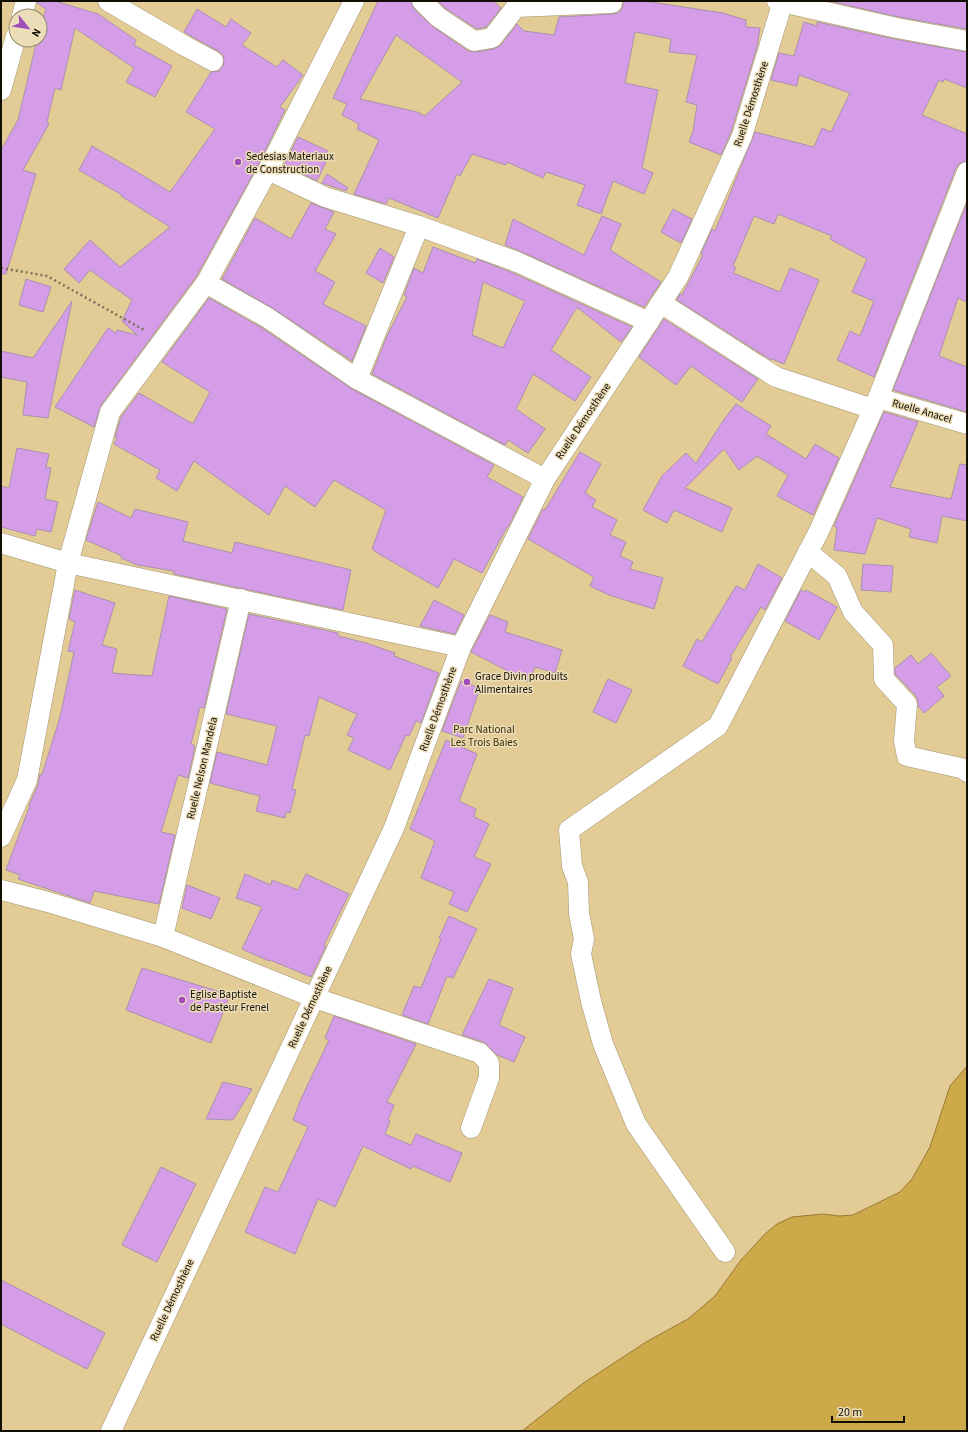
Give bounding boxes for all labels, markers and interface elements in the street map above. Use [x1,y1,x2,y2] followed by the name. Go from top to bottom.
[8,8,48,48] north arrow
[28,26,45,40] text: N
[730,59,772,149] street label: Ruelle Démosthène
[246,149,334,177] place label: Sedesias Materiaux de Construction
[233,157,243,167] marker: Sedesias Materiaux de Construction
[552,379,614,462] street label: Ruelle Démosthène
[890,395,954,427] street label: Ruelle Anacel
[416,664,460,754] street label: Ruelle Démosthène
[475,669,568,697] place label: Grace Divin produits Alimentaires
[462,677,472,687] marker: Grace Divin produits Alimentaires
[183,715,221,821] street label: Ruelle Nelson Mandela
[451,722,518,750] park label: Parc National Les Trois Baies
[284,963,336,1051] street label: Ruelle Démosthène
[190,987,269,1015] place label: Eglise Baptiste de Pasteur Frenel
[177,995,187,1005] marker: Eglise Baptiste de Pasteur Frenel
[146,1256,198,1344] street label: Ruelle Démosthène
[832,1398,904,1424] scale bar
[838,1404,862,1421] text: 20 m

